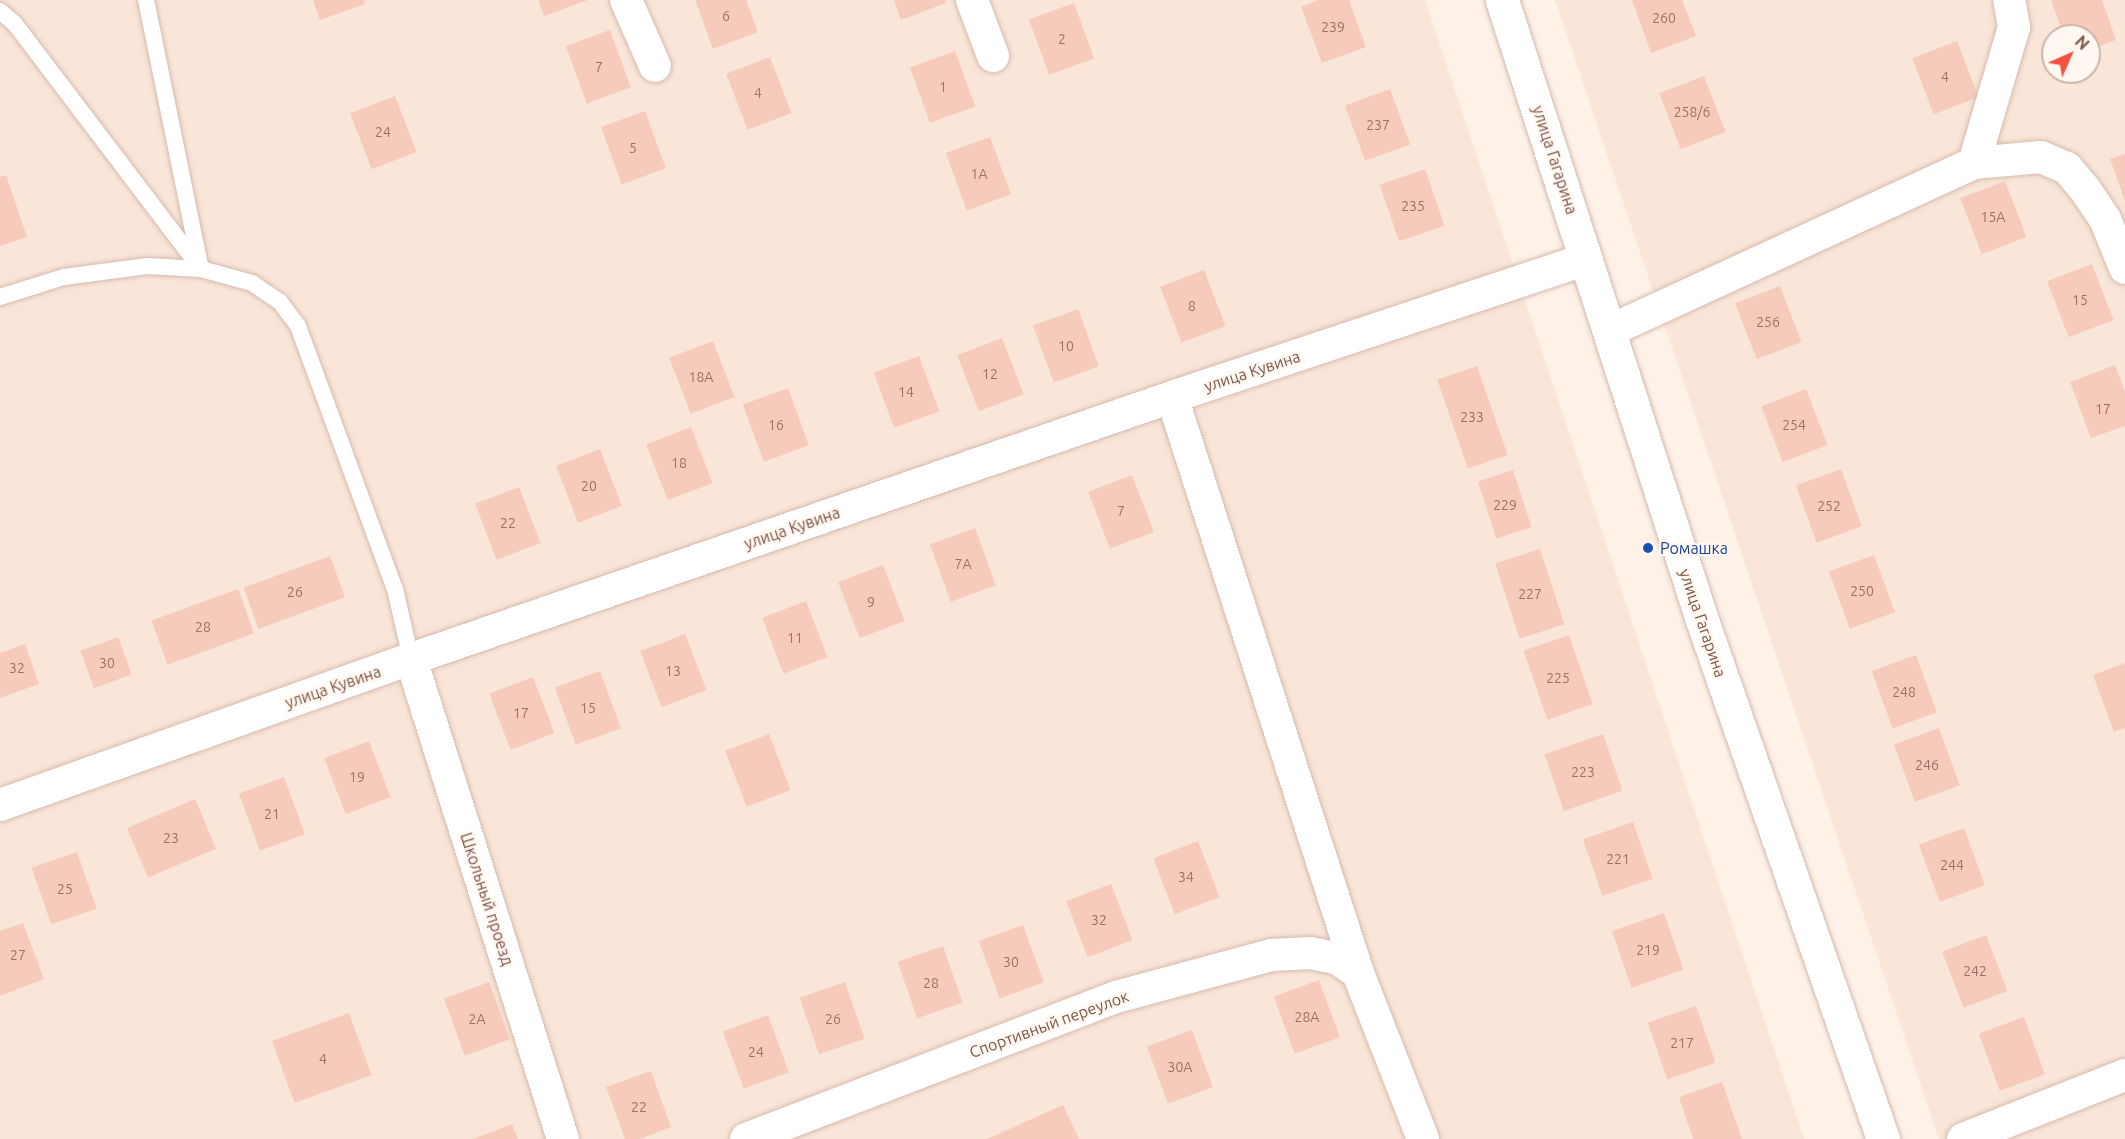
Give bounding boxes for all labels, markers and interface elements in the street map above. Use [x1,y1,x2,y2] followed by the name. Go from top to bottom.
[722,8,730,24] house number: 6
[1652,10,1676,26] house number: 260
[1321,19,1345,35] house number: 239
[2041,24,2101,84] north arrow
[1058,31,1066,47] house number: 2
[2072,32,2093,53] text: N
[595,59,603,75] house number: 7
[1941,69,1949,85] house number: 4
[939,79,947,95] house number: 1
[754,85,762,101] house number: 4
[1528,103,1582,217] street label: улица Гагарина
[1674,104,1710,120] house number: 258/6
[1366,117,1390,133] house number: 237
[375,124,391,140] house number: 24
[629,140,637,156] house number: 5
[971,166,987,182] house number: 1А
[1401,198,1425,214] house number: 235
[1981,209,2005,225] house number: 15А
[2072,292,2088,308] house number: 15
[1188,298,1196,314] house number: 8
[1756,314,1780,330] house number: 256
[1058,338,1074,354] house number: 10
[1201,346,1303,396] street label: улица Кувина
[982,366,998,382] house number: 12
[689,369,713,385] house number: 18А
[898,384,914,400] house number: 14
[2095,401,2111,417] house number: 17
[1460,409,1484,425] house number: 233
[768,417,784,433] house number: 16
[1782,417,1806,433] house number: 254
[671,455,687,471] house number: 18
[581,478,597,494] house number: 20
[1493,497,1517,513] house number: 229
[1817,498,1841,514] house number: 252
[742,503,842,553] street label: улица Кувина
[1117,503,1125,519] house number: 7
[500,515,516,531] house number: 22
[1660,538,1728,558] place label: Ромашка
[1641,541,1655,555] marker: Ромашка
[955,556,971,572] house number: 7А
[1675,566,1731,680] street label: улица Гагарина
[1850,583,1874,599] house number: 250
[287,584,303,600] house number: 26
[1518,586,1542,602] house number: 227
[867,594,875,610] house number: 9
[195,619,211,635] house number: 28
[787,630,803,646] house number: 11
[99,655,115,671] house number: 30
[9,660,25,676] house number: 32
[283,662,383,712] street label: улица Кувина
[665,663,681,679] house number: 13
[1546,670,1570,686] house number: 225
[1892,684,1916,700] house number: 248
[580,700,596,716] house number: 15
[513,705,529,721] house number: 17
[1915,757,1939,773] house number: 246
[1571,764,1595,780] house number: 223
[349,769,365,785] house number: 19
[264,806,280,822] house number: 21
[163,830,179,846] house number: 23
[456,830,518,968] street label: Школьный проезд
[1606,851,1630,867] house number: 221
[1940,857,1964,873] house number: 244
[1178,869,1194,885] house number: 34
[57,881,73,897] house number: 25
[1091,912,1107,928] house number: 32
[1636,942,1660,958] house number: 219
[10,947,26,963] house number: 27
[1003,954,1019,970] house number: 30
[1963,963,1987,979] house number: 242
[923,975,939,991] house number: 28
[967,986,1131,1062] street label: Спортивный переулок
[1295,1009,1319,1025] house number: 28А
[469,1011,485,1027] house number: 2А
[825,1011,841,1027] house number: 26
[1670,1035,1694,1051] house number: 217
[748,1044,764,1060] house number: 24
[319,1051,327,1067] house number: 4
[1168,1059,1192,1075] house number: 30А
[631,1099,647,1115] house number: 22

